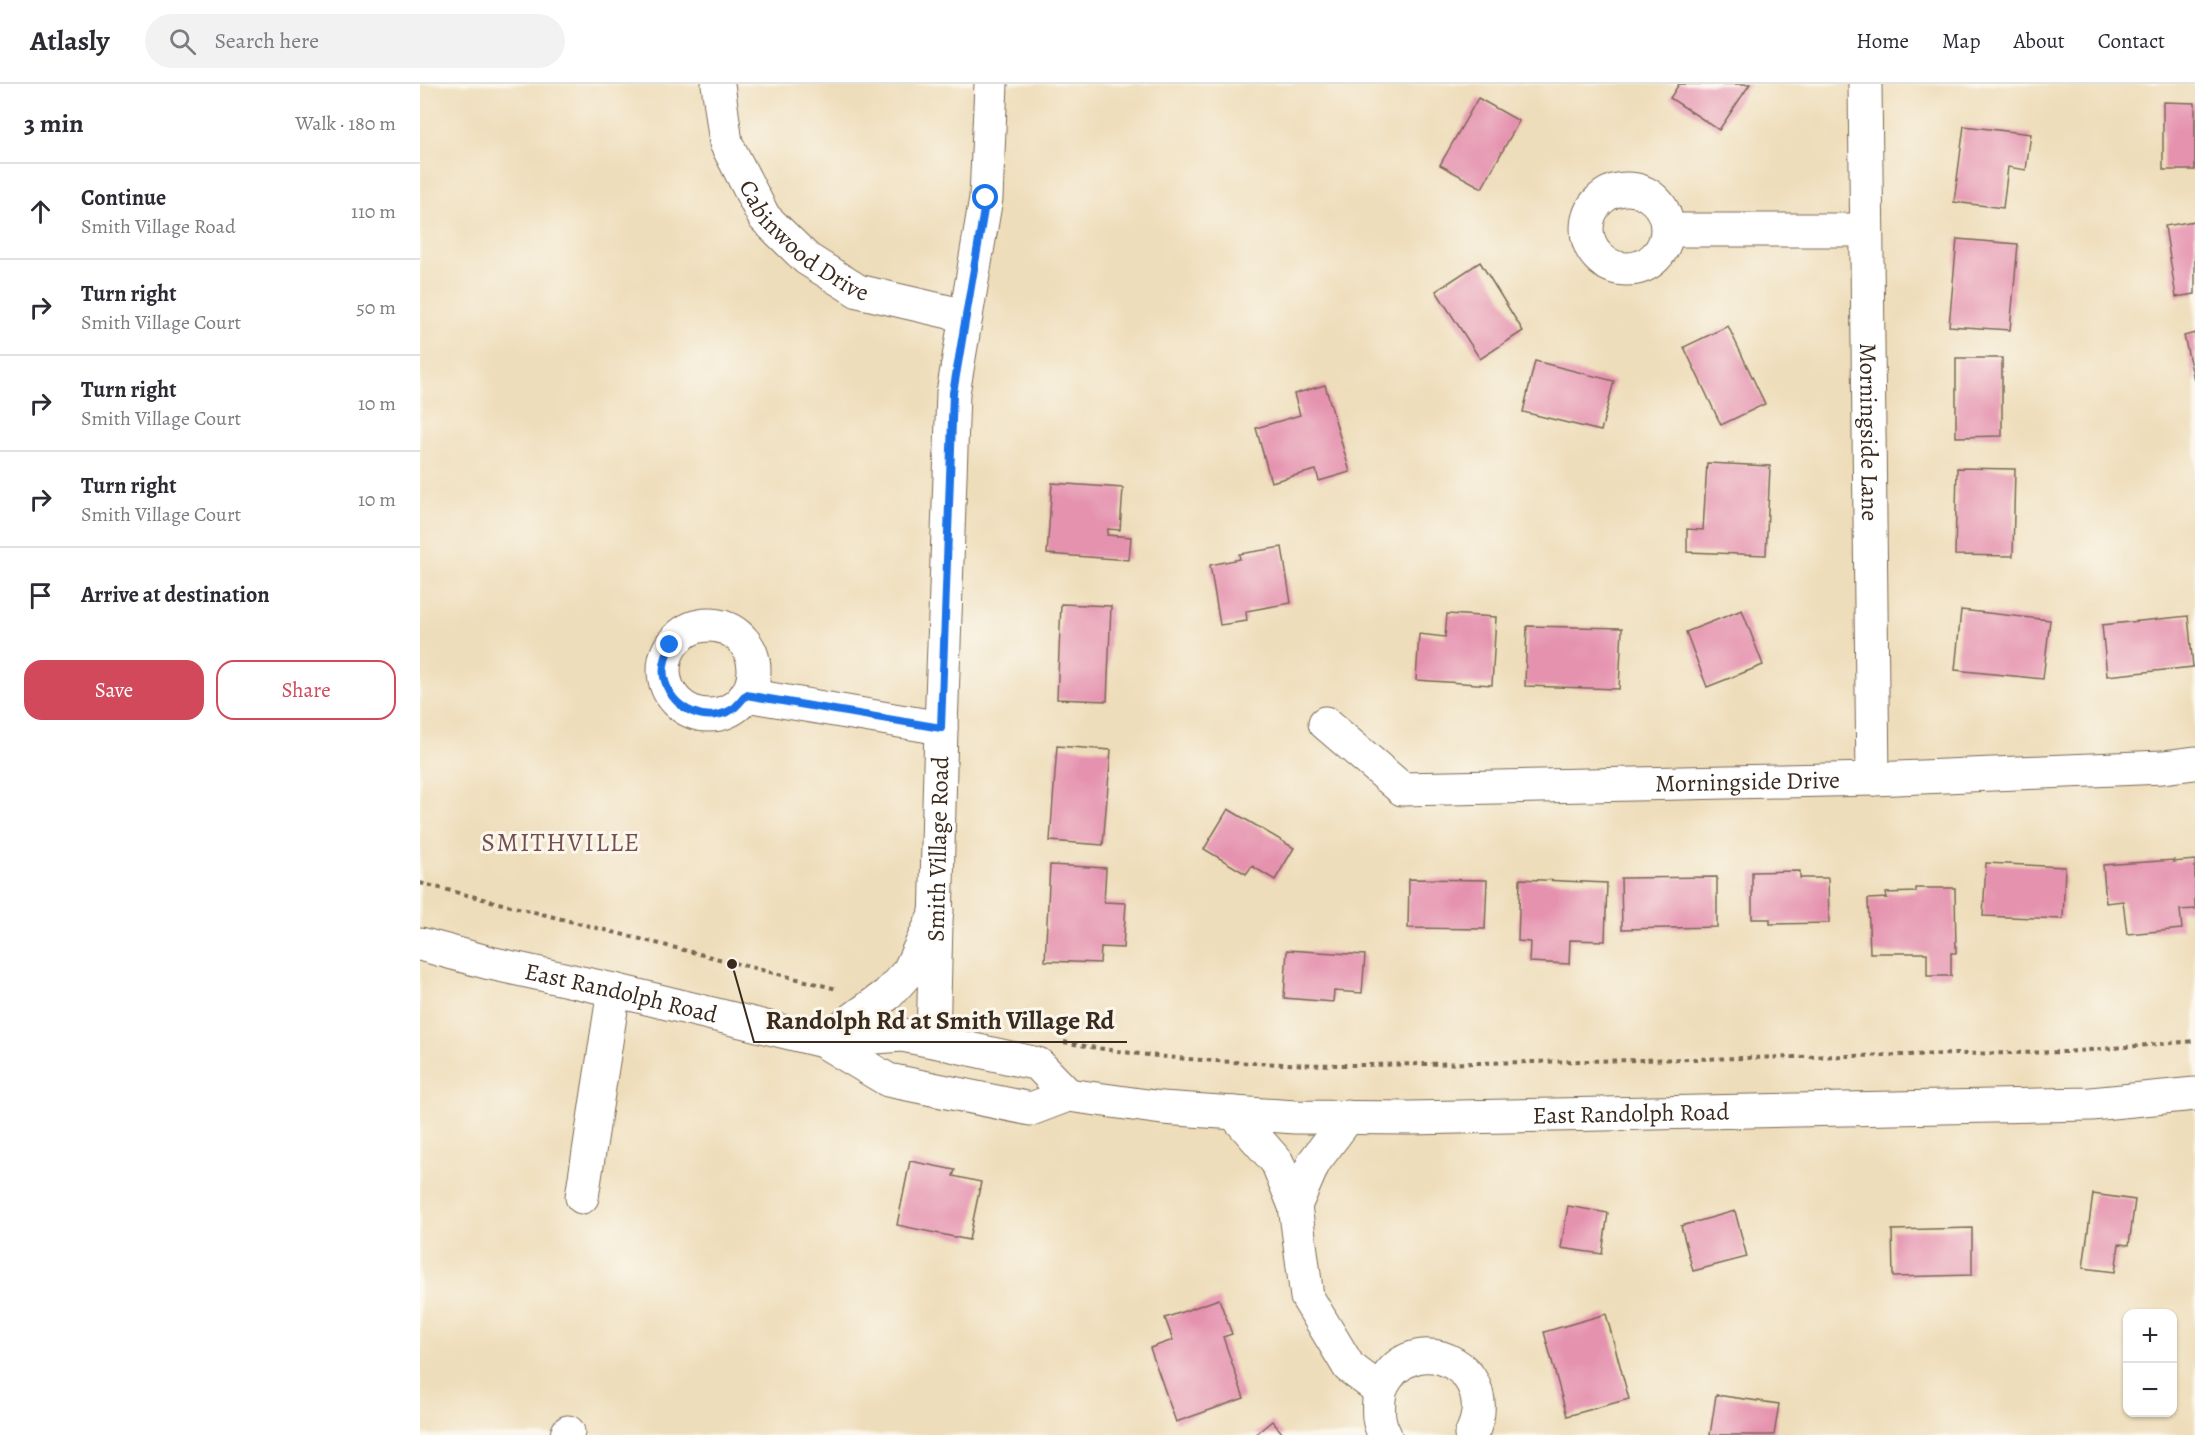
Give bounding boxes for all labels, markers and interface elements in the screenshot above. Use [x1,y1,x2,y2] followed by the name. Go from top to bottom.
[145,14,565,68] search box
[30,22,109,60] text: Atlasly
[166,25,199,58] icon: search
[214,26,319,56] text: Search here
[1856,27,1909,55] text: Home
[1942,27,1980,55] text: Map
[2013,27,2065,55] text: About
[2098,27,2165,55] text: Contact
[24,106,84,141] text: 3 min
[295,110,396,137] text: Walk · 180 m
[732,174,871,309] street label: Cabinwood Drive
[81,183,166,213] text: Continue
[972,184,998,210] route start
[24,195,57,228] icon: ahead
[351,198,396,225] text: 110 m
[81,213,236,240] text: Smith Village Road
[81,279,177,309] text: Turn right
[24,291,57,324] icon: right
[356,294,396,321] text: 50 m
[81,309,241,336] text: Smith Village Court
[1852,343,1886,521] street label: Morningside Lane
[81,375,177,405] text: Turn right
[24,387,57,420] icon: right
[358,390,396,417] text: 10 m
[81,405,241,432] text: Smith Village Court
[81,471,177,501] text: Turn right
[24,483,57,516] icon: right
[358,486,396,513] text: 10 m
[81,501,241,528] text: Smith Village Court
[24,579,57,612] icon: arrive
[81,580,270,610] text: Arrive at destination
[656,631,682,657] route end
[24,660,204,720] button: Save
[216,660,396,720] button: Share
[920,756,956,942] street label: Smith Village Road
[1655,764,1840,800] street label: Morningside Drive
[481,825,641,860] district label: SMITHVILLE
[522,955,721,1031] street label: East Randolph Road
[754,998,1127,1042] callout: Randolph Rd at Smith Village Rd
[765,1003,1116,1038] text: Randolph Rd at Smith Village Rd
[1532,1095,1730,1131] street label: East Randolph Road
[2123,1309,2177,1417] map controls
[2123,1309,2177,1363] button: +
[2123,1363,2177,1417] button: −

